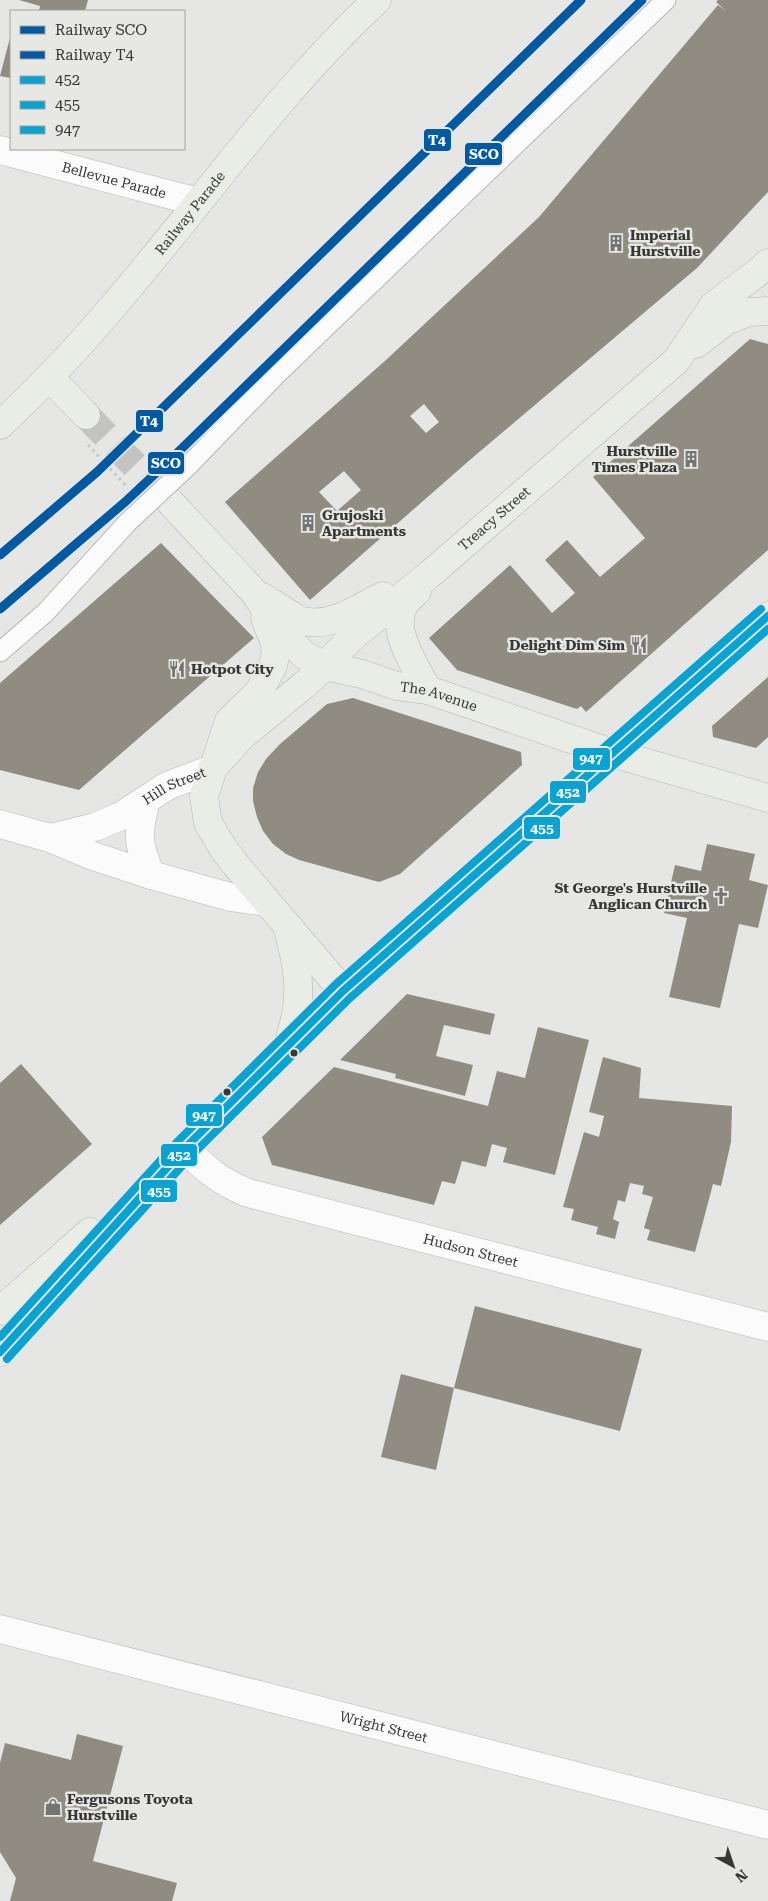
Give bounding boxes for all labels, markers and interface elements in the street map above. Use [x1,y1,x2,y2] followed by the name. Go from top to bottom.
[10,10,185,150] legend
[55,21,147,39] text: Railway SCO
[55,46,134,64] text: Railway T4
[55,71,80,89] text: 452
[55,96,80,114] text: 455
[55,121,80,139] text: 947
[423,128,452,152] line badge: T4
[428,132,446,148] text: T4
[464,142,503,166] line badge: SCO
[469,146,499,162] text: SCO
[60,159,168,201] street label: Bellevue Parade
[152,168,228,258] street label: Railway Parade
[630,227,700,259] place label: Imperial Hurstville
[606,233,626,253] building icon: Imperial Hurstville
[135,409,164,433] line badge: T4
[140,413,158,429] text: T4
[592,443,678,475] place label: Hurstville Times Plaza
[681,449,701,469] building icon: Hurstville Times Plaza
[147,451,185,475] line badge: SCO
[151,455,181,471] text: SCO
[455,483,533,554] street label: Treacy Street
[322,507,406,539] place label: Grujoski Apartments
[298,513,318,533] building icon: Grujoski Apartments
[629,635,649,655] restaurant icon: Delight Dim Sim
[509,637,625,653] place label: Delight Dim Sim
[167,659,187,679] restaurant icon: Hotpot City
[191,661,274,677] place label: Hotpot City
[399,678,480,714] street label: The Avenue
[572,747,611,771] line badge: 947
[579,750,603,766] text: 947
[139,764,208,808] street label: Hill Street
[549,780,587,804] line badge: 452
[556,784,580,800] text: 452
[523,816,561,840] line badge: 455
[530,820,554,836] text: 455
[554,880,708,912] place label: St George's Hurstville Anglican Church
[711,886,731,906] church icon: St George's Hurstville Anglican Church
[289,1048,299,1058] unlabelled marker
[222,1087,232,1097] unlabelled marker
[185,1103,223,1127] line badge: 947
[192,1107,216,1123] text: 947
[160,1143,198,1167] line badge: 452
[167,1147,191,1163] text: 452
[140,1179,178,1203] line badge: 455
[147,1183,171,1199] text: 455
[421,1230,520,1270] street label: Hudson Street
[338,1708,429,1746] street label: Wright Street
[67,1791,193,1823] place label: Fergusons Toyota Hurstville
[43,1797,63,1817] shop icon: Fergusons Toyota Hurstville
[708,1841,758,1891] north arrow
[732,1866,751,1886] text: N

